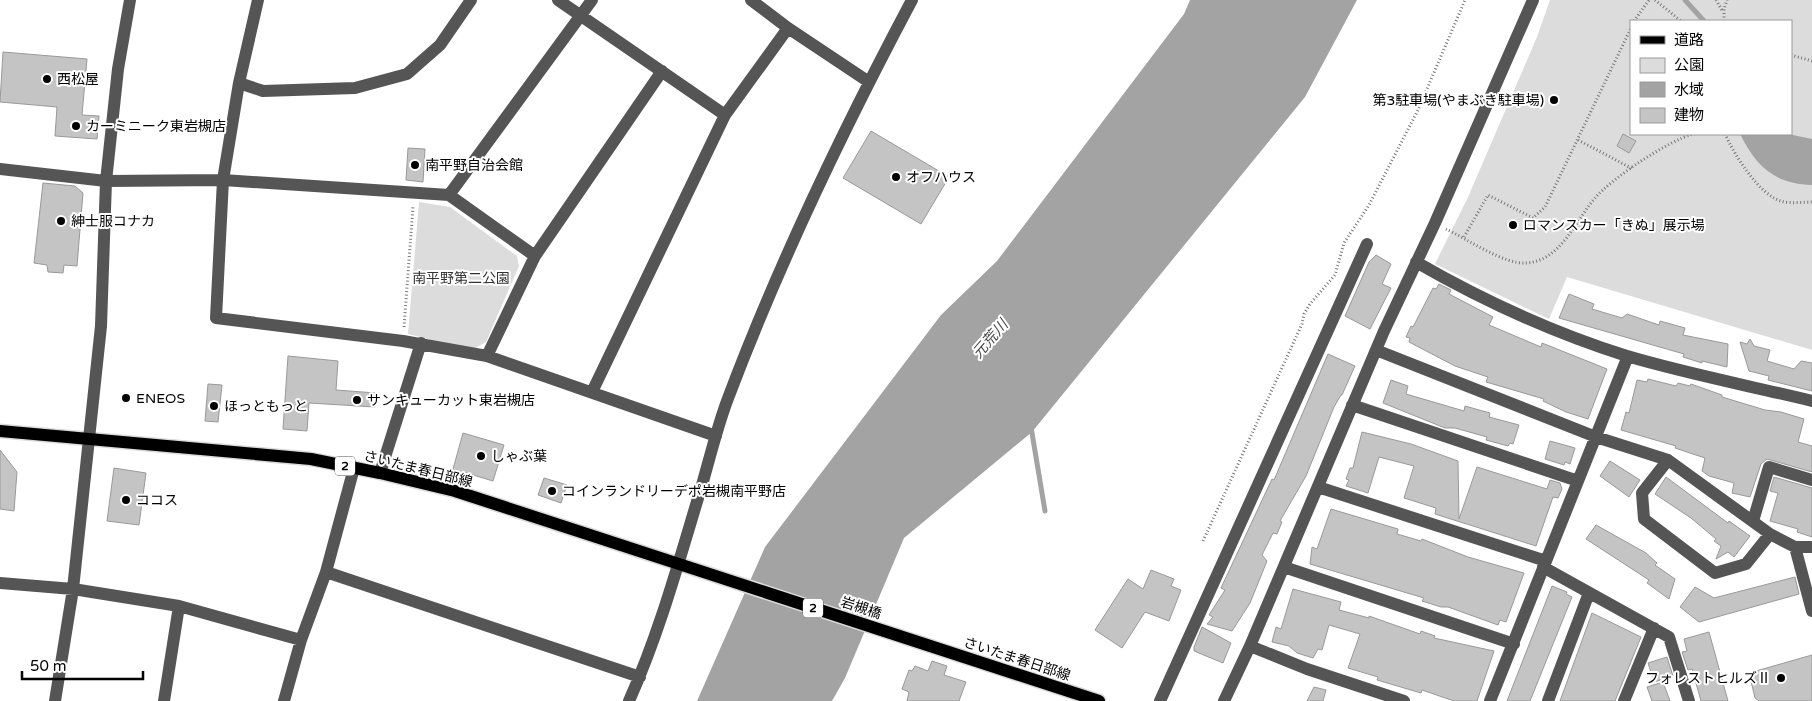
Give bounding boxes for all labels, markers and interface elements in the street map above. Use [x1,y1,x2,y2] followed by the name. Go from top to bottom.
[1630,20,1792,135] legend
[1674,31,1704,49] text: 道路
[1674,56,1704,74] text: 公園
[57,71,99,88] place label: 西松屋
[41,73,53,85] marker: 西松屋
[1674,81,1704,99] text: 水域
[1372,92,1544,109] place label: 第3駐車場(やまぶき駐車場)
[1548,94,1560,106] marker: 第3駐車場(やまぶき駐車場)
[1674,106,1704,124] text: 建物
[86,118,226,135] place label: カーミニーク東岩槻店
[70,120,82,132] marker: カーミニーク東岩槻店
[425,157,523,174] place label: 南平野自治会館
[409,159,421,171] marker: 南平野自治会館
[906,169,976,186] place label: オフハウス
[890,171,902,183] marker: オフハウス
[71,213,155,230] place label: 紳士服コナカ
[55,215,67,227] marker: 紳士服コナカ
[1523,217,1705,234] place label: ロマンスカー「きぬ」展示場
[1507,219,1519,231] marker: ロマンスカー「きぬ」展示場
[412,270,510,287] park label: 南平野第二公園
[968,315,1013,362] water label: 元荒川
[136,390,185,407] place label: ENEOS
[120,392,132,404] marker: ENEOS
[367,392,535,409] place label: サンキューカット東岩槻店
[351,394,363,406] marker: サンキューカット東岩槻店
[224,398,308,415] place label: ほっともっと
[208,400,220,412] marker: ほっともっと
[362,447,474,491] street label: さいたま春日部線
[491,448,547,465] place label: しゃぶ葉
[475,450,487,462] marker: しゃぶ葉
[335,456,355,476] road number: 2
[562,483,786,500] place label: コインランドリーデポ岩槻南平野店
[546,485,558,497] marker: コインランドリーデポ岩槻南平野店
[136,492,178,509] place label: ココス
[120,494,132,506] marker: ココス
[838,593,884,623] street label: 岩槻橋
[803,598,823,618] road number: 2
[961,634,1073,684] street label: さいたま春日部線
[22,648,144,680] scale bar
[30,657,67,675] text: 50 m
[1645,670,1771,687] place label: フォレストヒルズⅡ
[1775,672,1787,684] marker: フォレストヒルズⅡ

